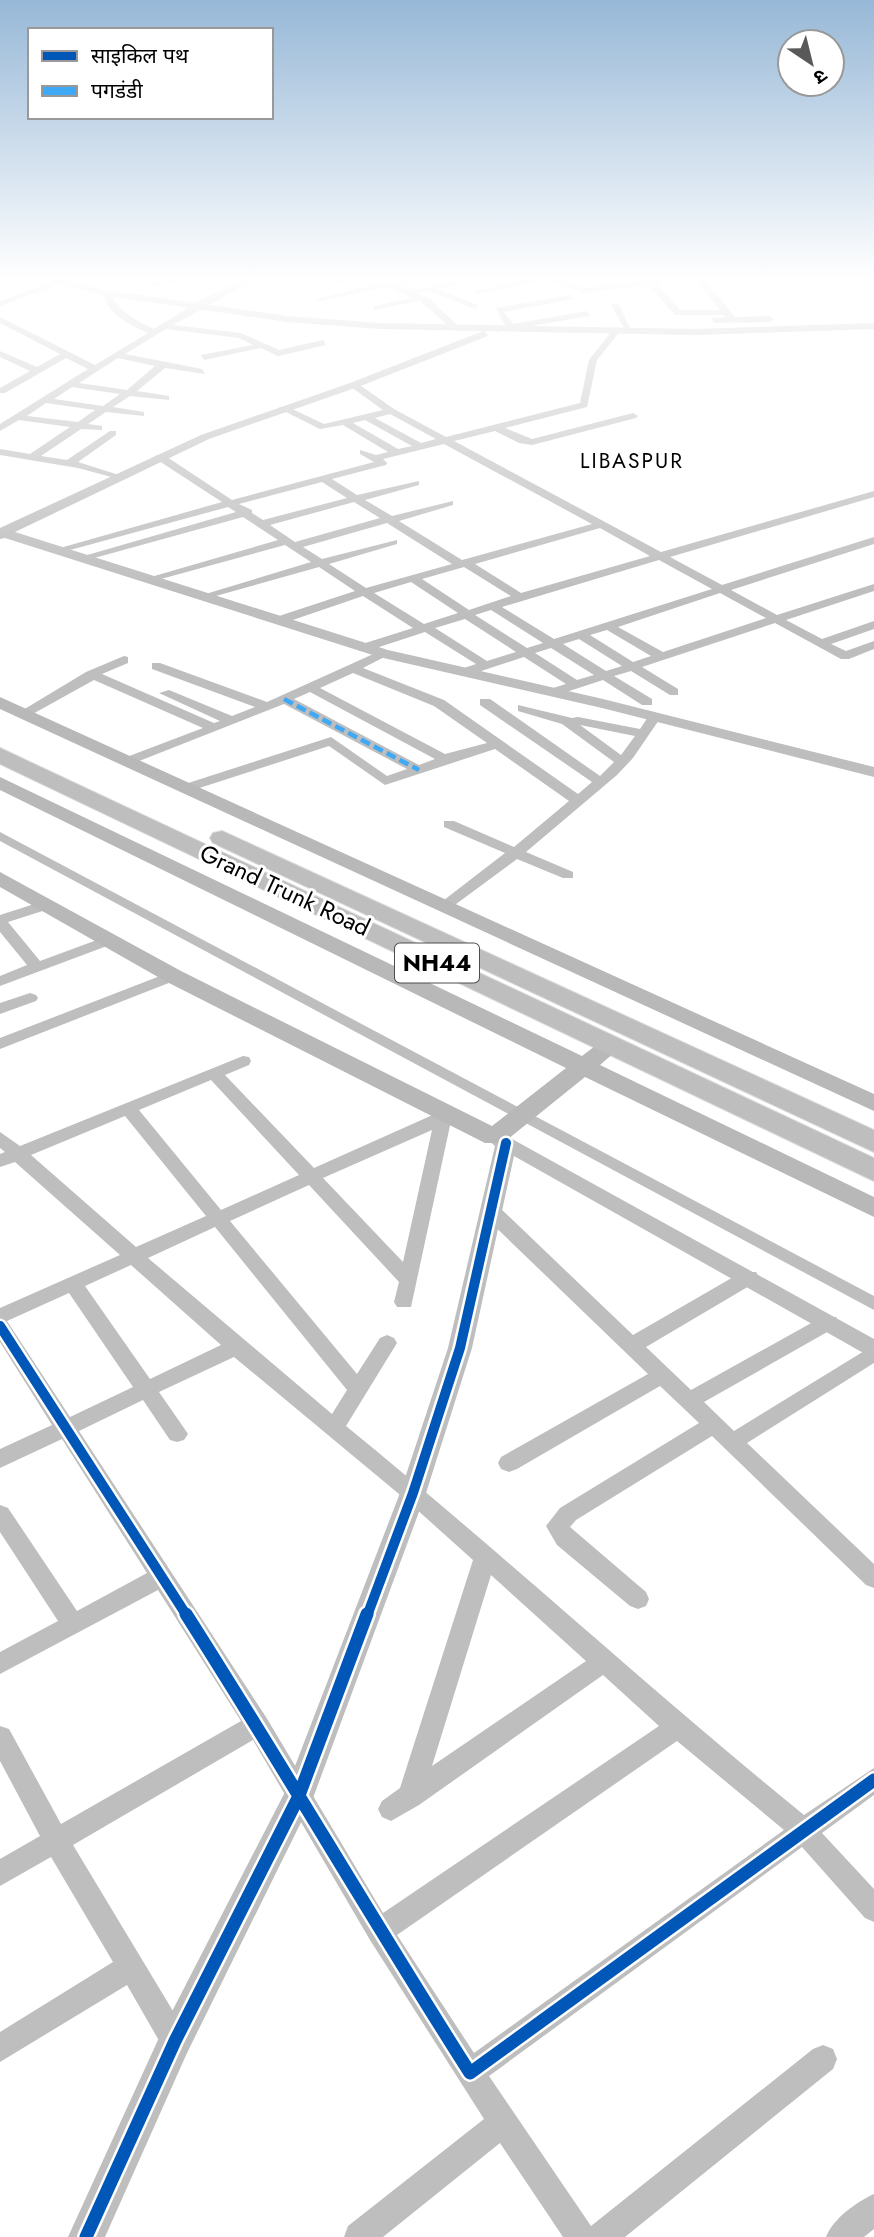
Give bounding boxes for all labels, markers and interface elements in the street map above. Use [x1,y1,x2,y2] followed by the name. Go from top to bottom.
[28,28,273,119] legend
[776,28,846,98] north arrow
[91,41,189,71] text: साइकिल पथ
[807,62,833,91] text: उ
[91,76,143,106] text: पगडंडी
[580,446,684,476] district label: LIBASPUR
[194,835,376,945] street label: Grand Trunk Road
[395,944,479,982] road number: NH44

